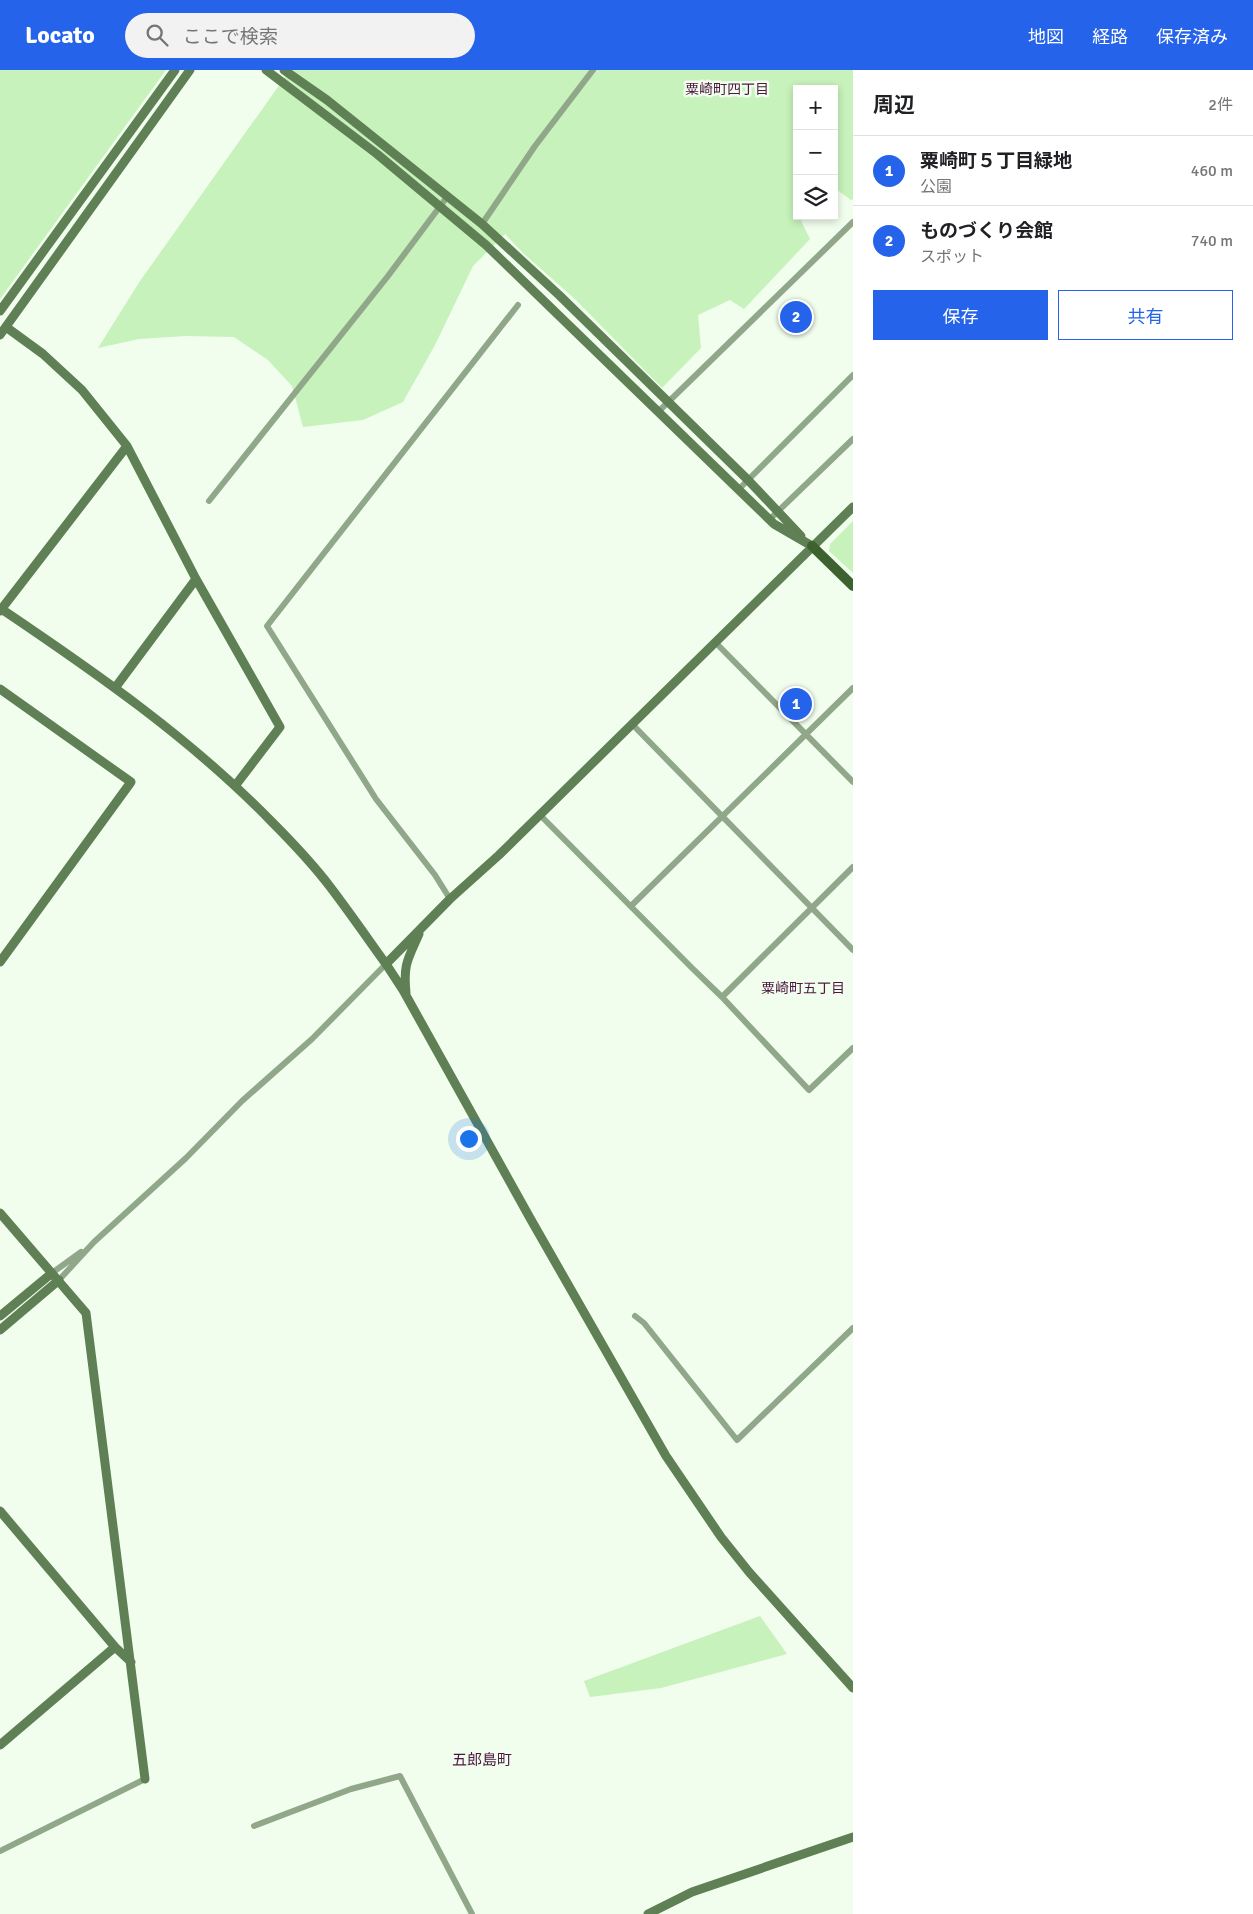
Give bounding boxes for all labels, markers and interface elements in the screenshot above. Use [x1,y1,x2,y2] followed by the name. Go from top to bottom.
[125,13,475,58] search box
[25,20,95,50] text: Locato
[143,21,171,49] icon: search
[183,25,278,49] text: ここで検索
[1028,26,1064,48] text: 地図
[1092,26,1128,48] text: 経路
[1156,26,1228,48] text: 保存済み
[685,81,769,98] district label: 粟崎町四丁目
[793,85,838,220] map controls
[793,85,838,130] button: +
[873,92,915,118] text: 周辺
[1208,95,1233,115] text: 2件
[793,130,838,175] button: −
[920,149,1072,173] text: 粟崎町５丁目緑地
[885,161,893,181] text: 1
[1191,161,1233,181] text: 460 m
[793,175,838,220] button: layers
[920,177,952,197] text: 公園
[920,219,1053,243] text: ものづくり会館
[885,231,893,251] text: 2
[1191,231,1233,251] text: 740 m
[920,247,984,267] text: スポット
[873,290,1048,340] button: 保存
[1058,290,1233,340] button: 共有
[780,298,812,336] pin: 2
[780,685,812,723] pin: 1
[761,980,845,997] district label: 粟崎町五丁目
[456,1126,482,1152] your location
[452,1751,512,1769] district label: 五郎島町

